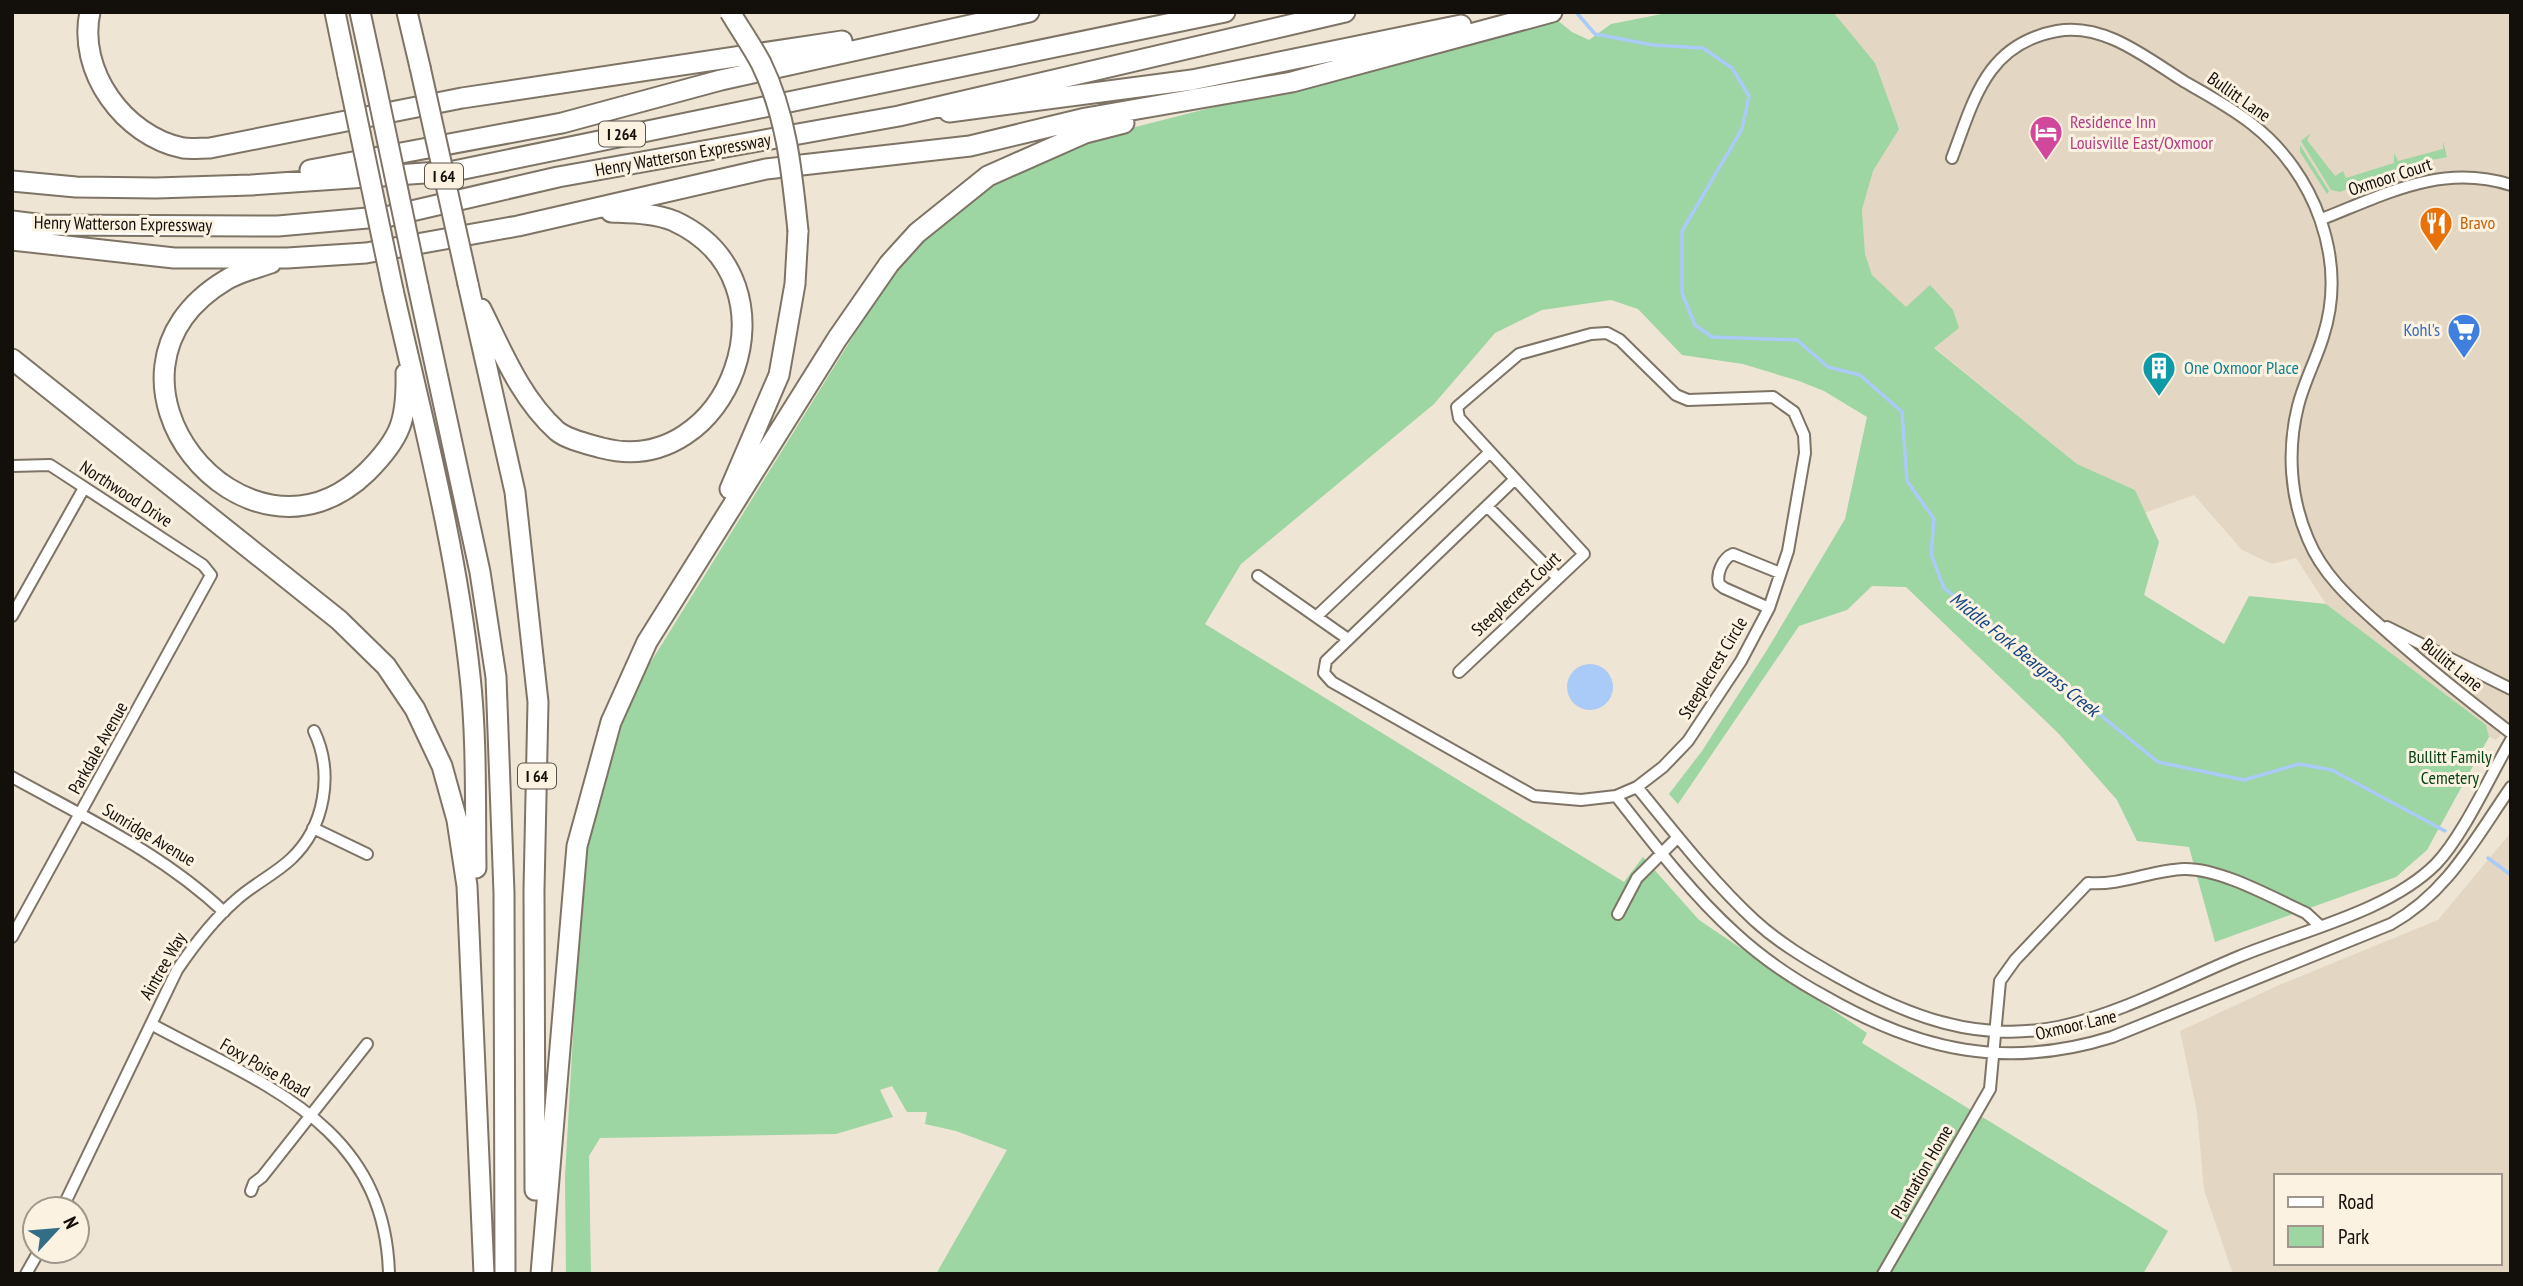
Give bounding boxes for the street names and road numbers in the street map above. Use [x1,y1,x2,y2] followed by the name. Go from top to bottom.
[2203,67,2275,127] street label: Bullitt Lane
[599,122,645,146] road number: I 264
[593,128,773,181] street label: Henry Watterson Expressway
[2345,152,2435,201] street label: Oxmoor Court
[425,164,463,188] road number: I 64
[34,210,213,237] street label: Henry Watterson Expressway
[76,455,177,532] street label: Northwood Drive
[1466,546,1565,641] street label: Steeplecrest Court
[1673,612,1752,723] street label: Steeplecrest Circle
[2417,633,2488,696] street label: Bullitt Lane
[63,697,132,798] street label: Parkdale Avenue
[518,764,556,789] road number: I 64
[99,798,200,871] street label: Sunridge Avenue
[134,928,191,1004] street label: Aintree Way
[2033,1004,2119,1045] street label: Oxmoor Lane
[216,1033,314,1102] street label: Foxy Poise Road
[1885,1121,1958,1223] street label: Plantation Home

